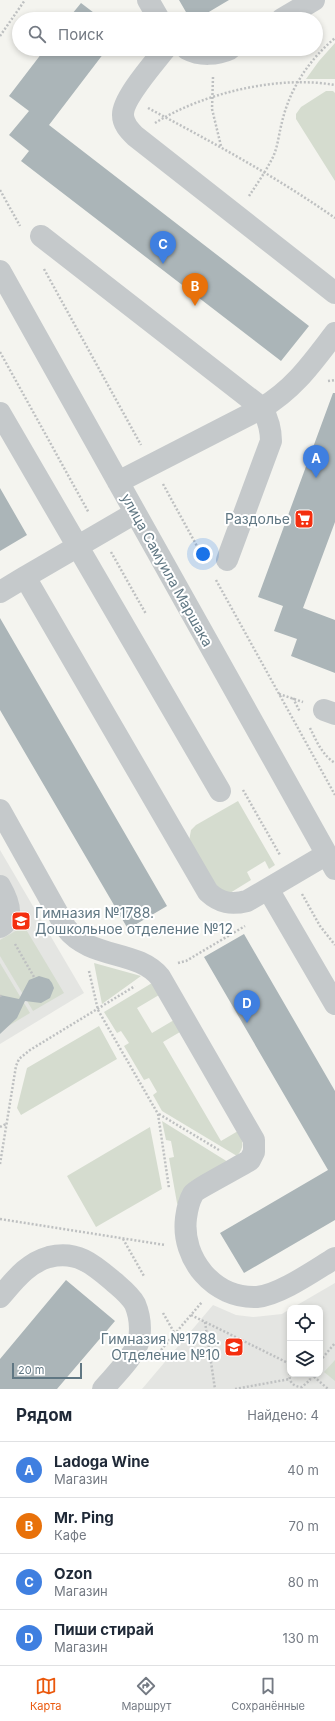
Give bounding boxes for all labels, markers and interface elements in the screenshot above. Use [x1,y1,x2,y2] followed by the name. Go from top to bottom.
[12,12,323,56] search box
[26,23,48,45] icon: search
[58,25,104,44] text: Поиск
[150,231,176,264] pin: C
[182,273,208,306] pin: B
[303,445,329,478] pin: A
[118,490,217,649] street label: улица Самуила Маршака
[293,508,315,530] supermarket icon: Раздолье
[225,510,290,527] place label: Раздолье
[193,544,213,564] your location
[35,904,233,937] place label: Гимназия №1788. Дошкольное отделение №12
[10,910,32,932] school or university icon: Гимназия №1788. Дошкольное отделение №12
[234,990,260,1023] pin: D
[287,1305,323,1377] map controls
[287,1305,323,1341] button: locate
[101,1330,220,1363] place label: Гимназия №1788. Отделение №10
[223,1336,245,1358] school or university icon: Гимназия №1788. Отделение №10
[287,1341,323,1377] button: layers
[12,1361,82,1380] scale bar
[18,1363,44,1377] text: 20 m
[16,1405,72,1425] text: Рядом
[247,1407,319,1423] text: Найдено: 4
[54,1452,150,1471] text: Ladoga Wine
[24,1462,34,1478] text: A
[287,1462,319,1478] text: 40 m
[54,1471,108,1487] text: Магазин
[54,1508,114,1527] text: Mr. Ping
[25,1518,33,1534] text: B
[289,1518,319,1534] text: 70 m
[54,1527,87,1543] text: Кафе
[54,1564,92,1583] text: Ozon
[24,1574,34,1590] text: C
[288,1574,319,1590] text: 80 m
[54,1583,108,1599] text: Магазин
[54,1620,154,1639] text: Пиши стирай
[24,1630,34,1646] text: D
[282,1630,319,1646] text: 130 m
[54,1639,108,1655] text: Магазин
[30,1675,62,1713] tab: Карта
[121,1675,171,1713] tab: Маршрут
[231,1675,305,1713] tab: Сохранённые

